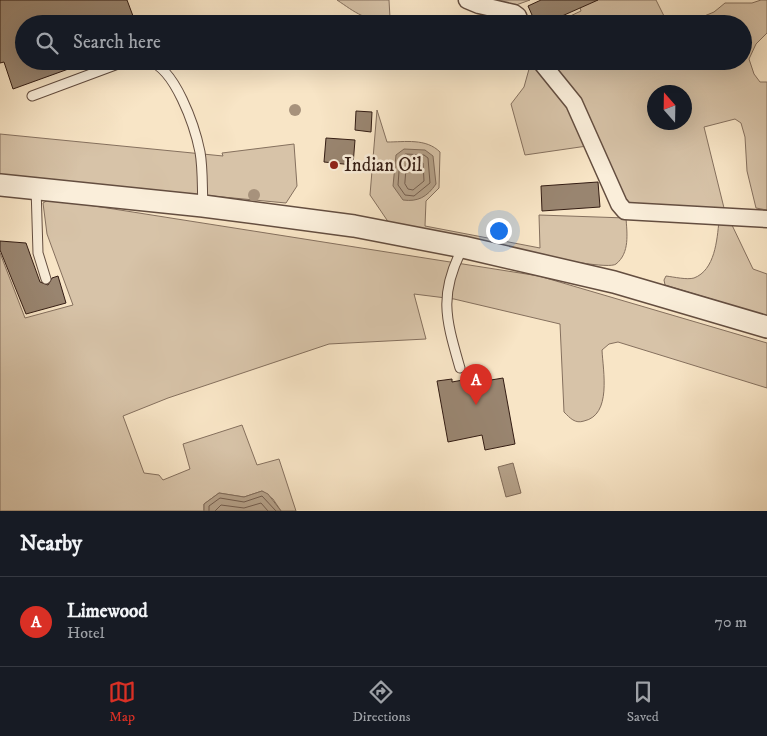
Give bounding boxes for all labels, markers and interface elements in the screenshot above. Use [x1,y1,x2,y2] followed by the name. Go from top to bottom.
[15,15,752,70] search box
[33,29,61,57] icon: search
[73,31,161,54] text: Search here
[647,85,692,130] north arrow
[344,154,423,177] place label: Indian Oil
[328,159,340,171] marker: Indian Oil
[486,218,512,244] your location
[460,364,492,405] pin: A
[20,531,82,557] text: Nearby
[67,600,148,623] text: Limewood
[31,612,41,632] text: A
[715,612,747,632] text: 70 m
[67,623,105,643] text: Hotel
[108,678,136,726] tab: Map
[352,678,410,726] tab: Directions
[627,678,659,726] tab: Saved

